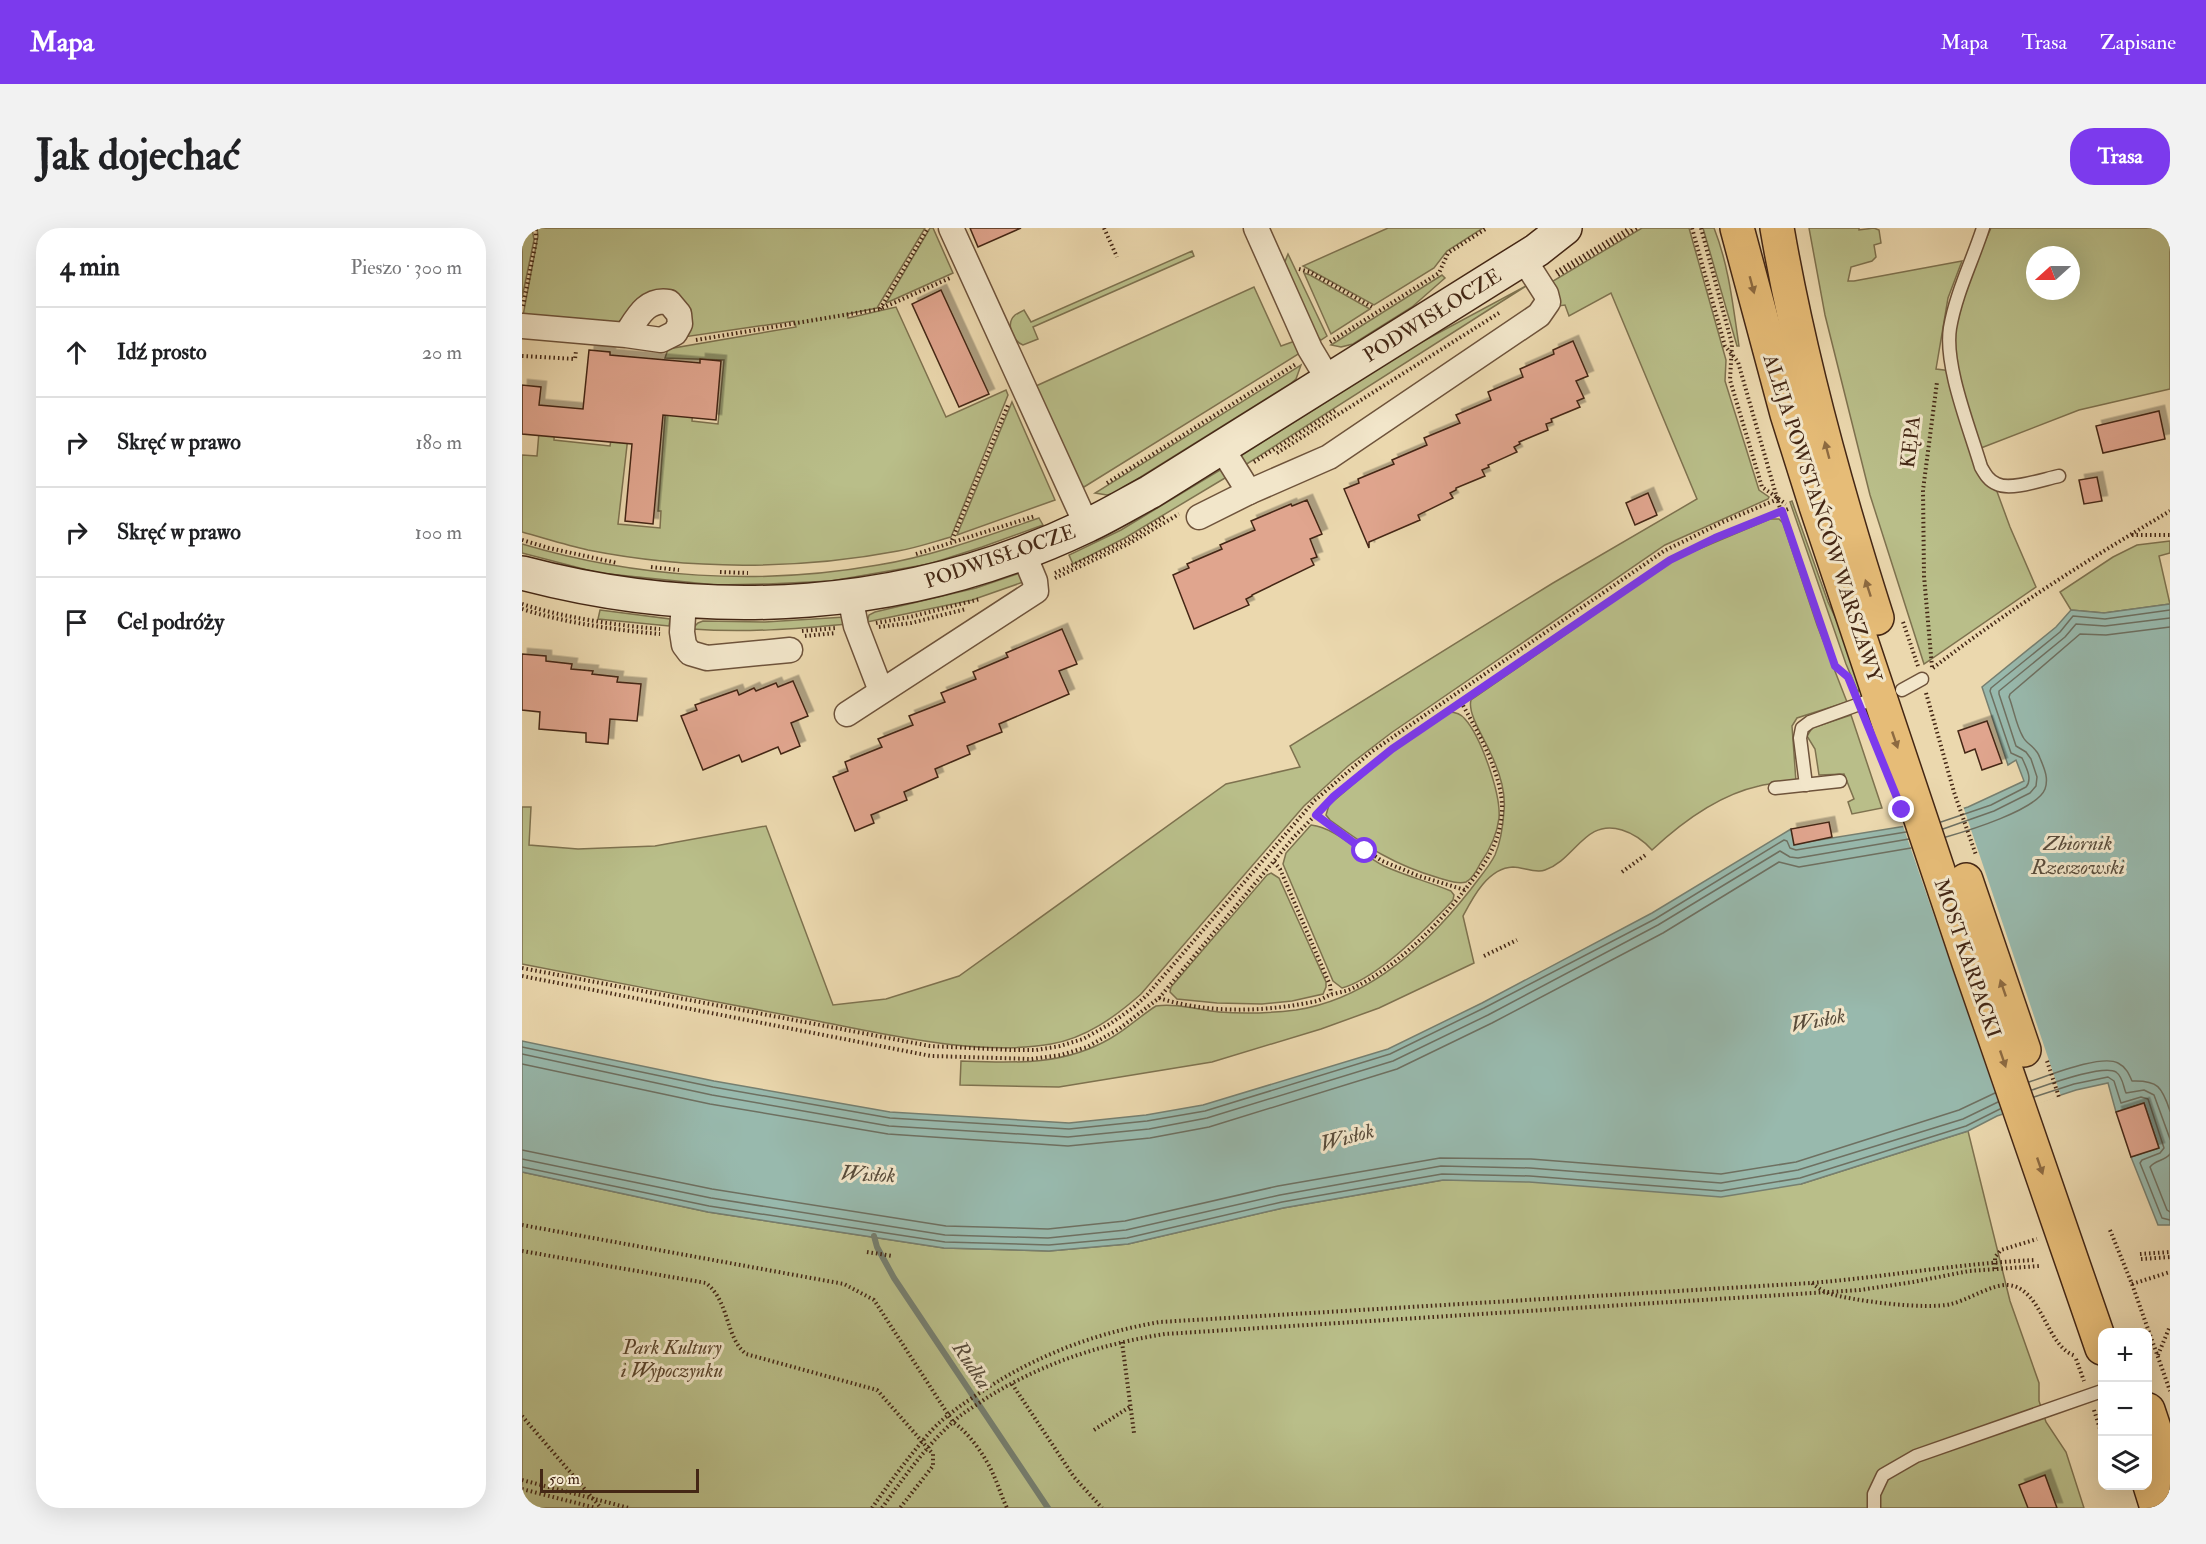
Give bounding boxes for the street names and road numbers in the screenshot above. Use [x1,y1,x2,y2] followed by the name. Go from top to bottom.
[1359,263,1506,368] street label: PODWISŁOCZE
[1757,350,1889,686] street label: ALEJA POWSTAŃCÓW WARSZAWY
[1895,414,1926,469] street label: KĘPA
[921,519,1079,594] street label: PODWISŁOCZE
[1929,875,2007,1041] street label: MOST KARPACKI

